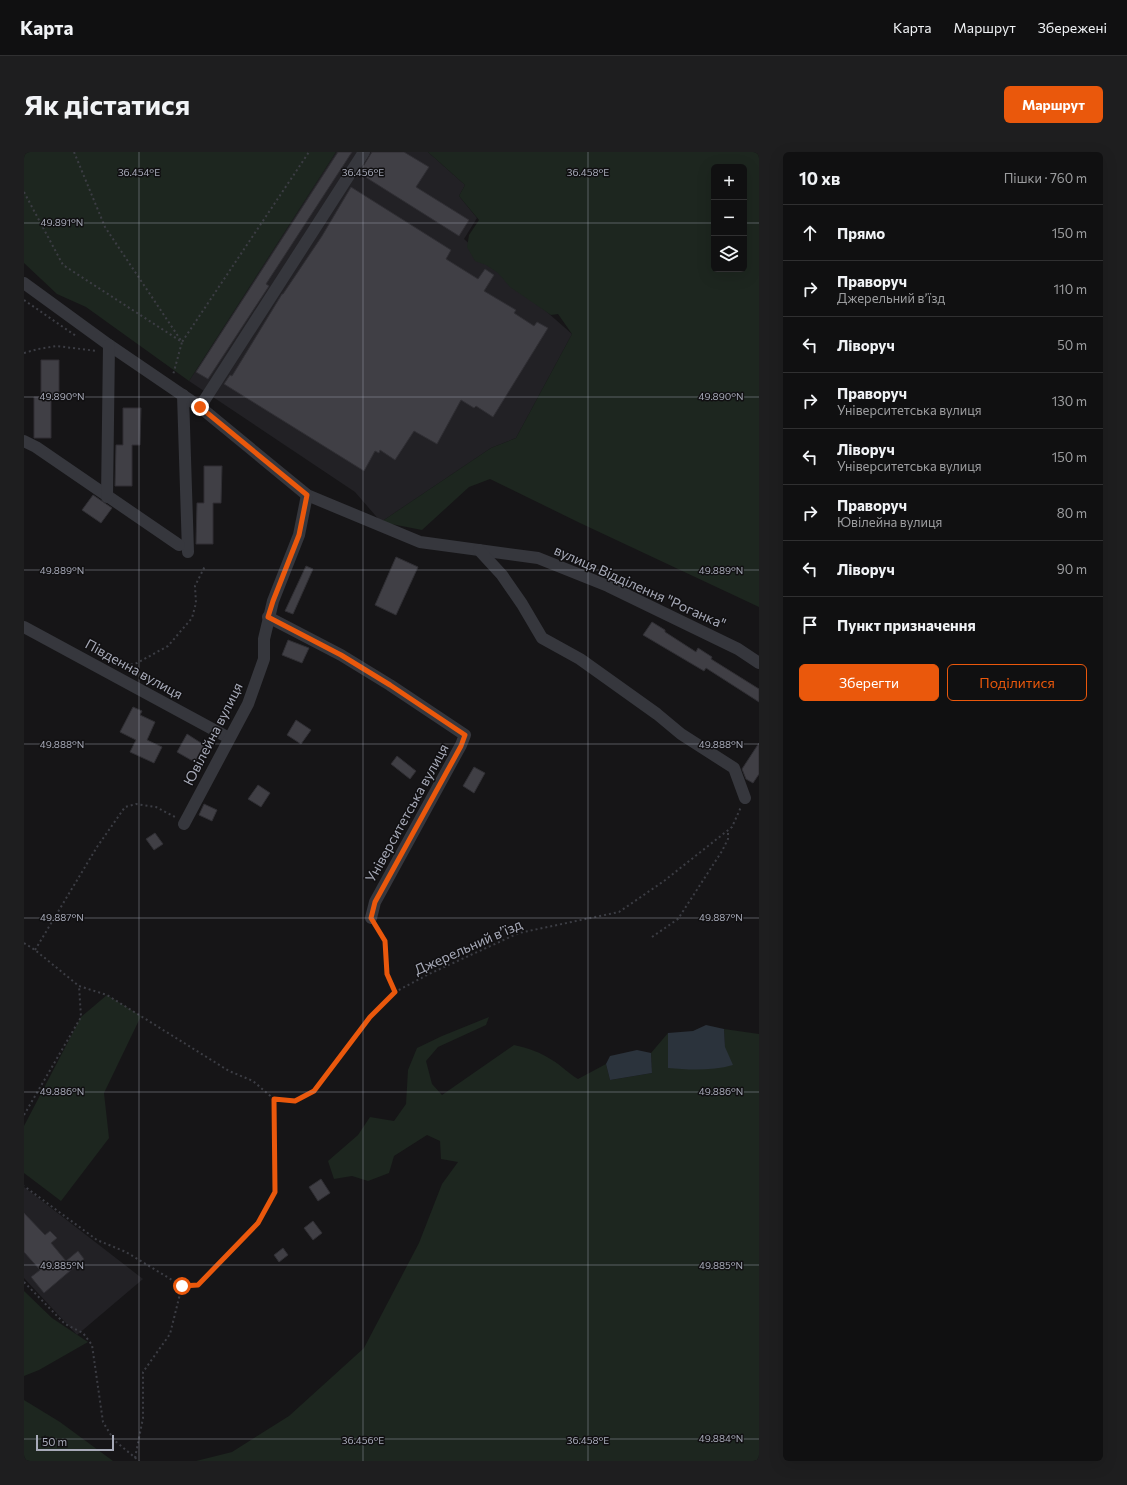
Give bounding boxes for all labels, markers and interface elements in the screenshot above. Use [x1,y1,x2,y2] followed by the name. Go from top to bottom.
[20,16,73,39] text: Карта
[893,19,932,36] text: Карта
[954,19,1016,36] text: Маршрут
[1038,19,1107,36] text: Збережені
[1004,86,1103,123] button: Маршрут
[24,87,190,121] text: Як дістатися
[711,164,747,272] map controls
[711,164,747,200] button: +
[118,166,160,178] text: 36.454°E
[342,166,384,178] text: 36.456°E
[567,166,609,178] text: 36.458°E
[799,168,840,189] text: 10 хв
[1004,170,1087,186] text: Пішки · 760 m
[711,200,747,236] button: −
[41,216,83,228] text: 49.891°N
[799,222,821,244] icon: ahead
[837,224,885,242] text: Прямо
[1052,225,1087,241] text: 150 m
[711,236,747,272] button: layers
[837,272,907,290] text: Праворуч
[799,278,821,300] icon: right
[1054,281,1087,297] text: 110 m
[837,290,945,306] text: Джерельний в’їзд
[799,334,821,356] icon: left
[837,336,895,354] text: Ліворуч
[1057,337,1087,353] text: 50 m
[837,384,907,402] text: Праворуч
[40,390,84,402] text: 49.890°N
[699,390,743,402] text: 49.890°N
[799,390,821,412] icon: right
[1052,393,1087,409] text: 130 m
[191,398,209,416] route end
[837,402,982,418] text: Університетська вулиця
[837,440,895,458] text: Ліворуч
[799,446,821,468] icon: left
[1052,449,1087,465] text: 150 m
[837,458,982,474] text: Університетська вулиця
[837,496,907,514] text: Праворуч
[799,502,821,524] icon: right
[1057,505,1087,521] text: 80 m
[837,514,942,530] text: Ювілейна вулиця
[552,541,729,632] street label: вулиця Відділення "Роганка"
[799,558,821,580] icon: left
[837,560,895,578] text: Ліворуч
[1057,561,1087,577] text: 90 m
[40,564,84,576] text: 49.889°N
[699,564,743,576] text: 49.889°N
[799,614,821,636] icon: arrive
[837,616,976,634] text: Пункт призначення
[83,635,186,702] street label: Південна вулиця
[799,664,939,701] button: Зберегти
[947,664,1087,701] button: Поділитися
[179,679,246,788] street label: Ювілейна вулиця
[40,738,84,750] text: 49.888°N
[699,738,743,750] text: 49.888°N
[361,741,452,885] street label: Університетська вулиця
[40,911,84,923] text: 49.887°N
[699,911,743,923] text: 49.887°N
[411,915,524,978] street label: Джерельний в’їзд
[40,1085,84,1097] text: 49.886°N
[699,1085,743,1097] text: 49.886°N
[40,1259,84,1271] text: 49.885°N
[699,1259,743,1271] text: 49.885°N
[173,1277,191,1295] route start
[699,1432,743,1444] text: 49.884°N
[36,1433,114,1452] scale bar
[342,1434,384,1446] text: 36.456°E
[567,1434,609,1446] text: 36.458°E
[42,1435,67,1448] text: 50 m

